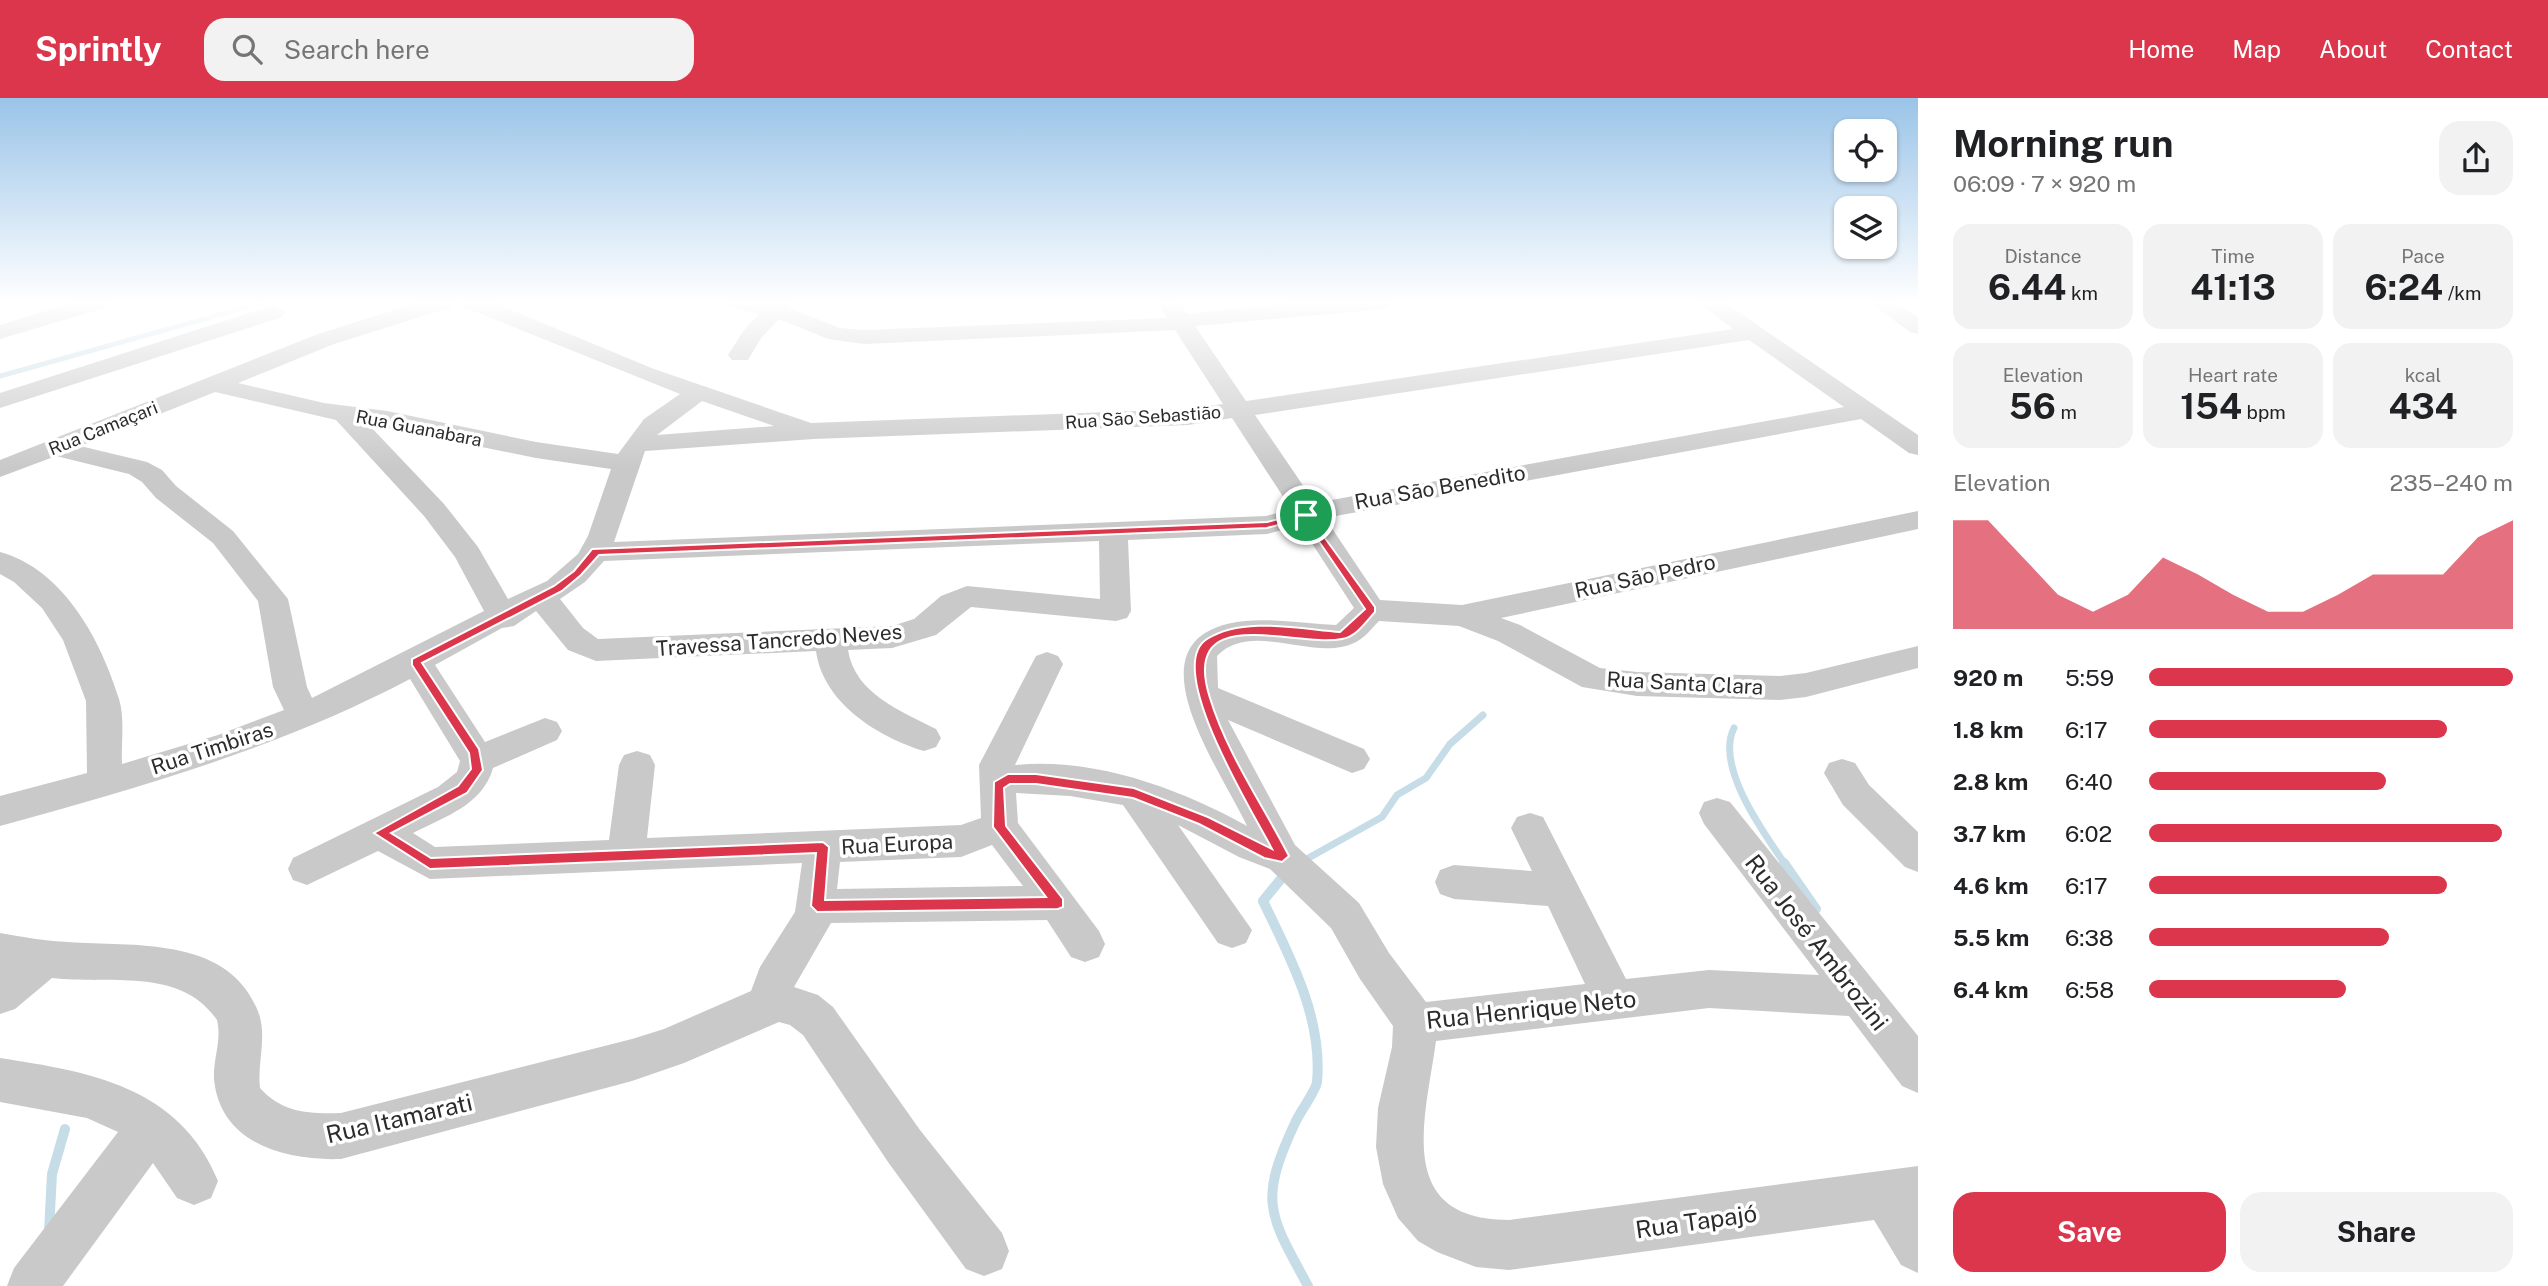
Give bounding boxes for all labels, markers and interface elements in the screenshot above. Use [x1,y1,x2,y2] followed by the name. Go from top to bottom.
[204,18,694,81] search box
[35,30,162,68] text: Sprintly
[228,30,266,68] icon: search
[284,34,430,65] text: Search here
[2128,35,2194,63] text: Home
[2232,35,2281,63] text: Map
[2319,35,2387,63] text: About
[2425,35,2513,63] text: Contact
[1834,119,1897,259] map controls
[1834,119,1897,182] button: locate
[1953,121,2174,166] text: Morning run
[2439,121,2513,195] button: share
[1953,170,2136,197] text: 06:09 · 7 × 920 m
[1834,196,1897,259] button: layers
[2004,245,2082,267] text: Distance
[2211,245,2255,267] text: Time
[2401,245,2445,267] text: Pace
[1988,267,2066,308] text: 6.44
[2190,267,2276,308] text: 41:13
[2365,267,2443,308] text: 6:24
[2066,282,2098,304] text: km
[2443,282,2481,304] text: /km
[2003,364,2083,386] text: Elevation
[2188,364,2278,386] text: Heart rate
[2405,364,2441,386] text: kcal
[2009,386,2056,427] text: 56
[2180,386,2242,427] text: 154
[2388,386,2458,427] text: 434
[45,397,161,459] street label: Rua Camaçari
[1064,401,1222,433] street label: Rua São Sebastião
[2056,401,2077,423] text: m
[2242,401,2286,423] text: bpm
[354,405,484,451] street label: Rua Guanabara
[1353,460,1527,514] street label: Rua São Benedito
[1953,469,2051,496] text: Elevation
[2390,469,2513,496] text: 235–240 m
[1276,485,1336,545] pin
[1287,496,1325,534] icon: arrive
[1572,549,1718,603] street label: Rua São Pedro
[655,619,903,661] street label: Travessa Tancredo Neves
[1953,664,2023,691] text: 920 m
[2065,664,2114,691] text: 5:59
[1606,666,1764,700] street label: Rua Santa Clara
[1953,716,2024,743] text: 1.8 km
[2065,716,2108,743] text: 6:17
[148,717,276,779] street label: Rua Timbiras
[1953,768,2028,795] text: 2.8 km
[2065,768,2113,795] text: 6:40
[1953,820,2026,847] text: 3.7 km
[2065,820,2112,847] text: 6:02
[840,829,954,859] street label: Rua Europa
[1740,849,1894,1035] street label: Rua José Ambrozini
[1953,872,2029,899] text: 4.6 km
[2065,872,2108,899] text: 6:17
[1953,924,2029,951] text: 5.5 km
[2065,924,2114,951] text: 6:38
[1953,976,2029,1003] text: 6.4 km
[2065,976,2114,1003] text: 6:58
[1425,984,1637,1034] street label: Rua Henrique Neto
[323,1088,475,1148] street label: Rua Itamarati
[1953,1192,2226,1272] button: Save
[2240,1192,2513,1272] button: Share
[1633,1199,1759,1243] street label: Rua Tapajó

